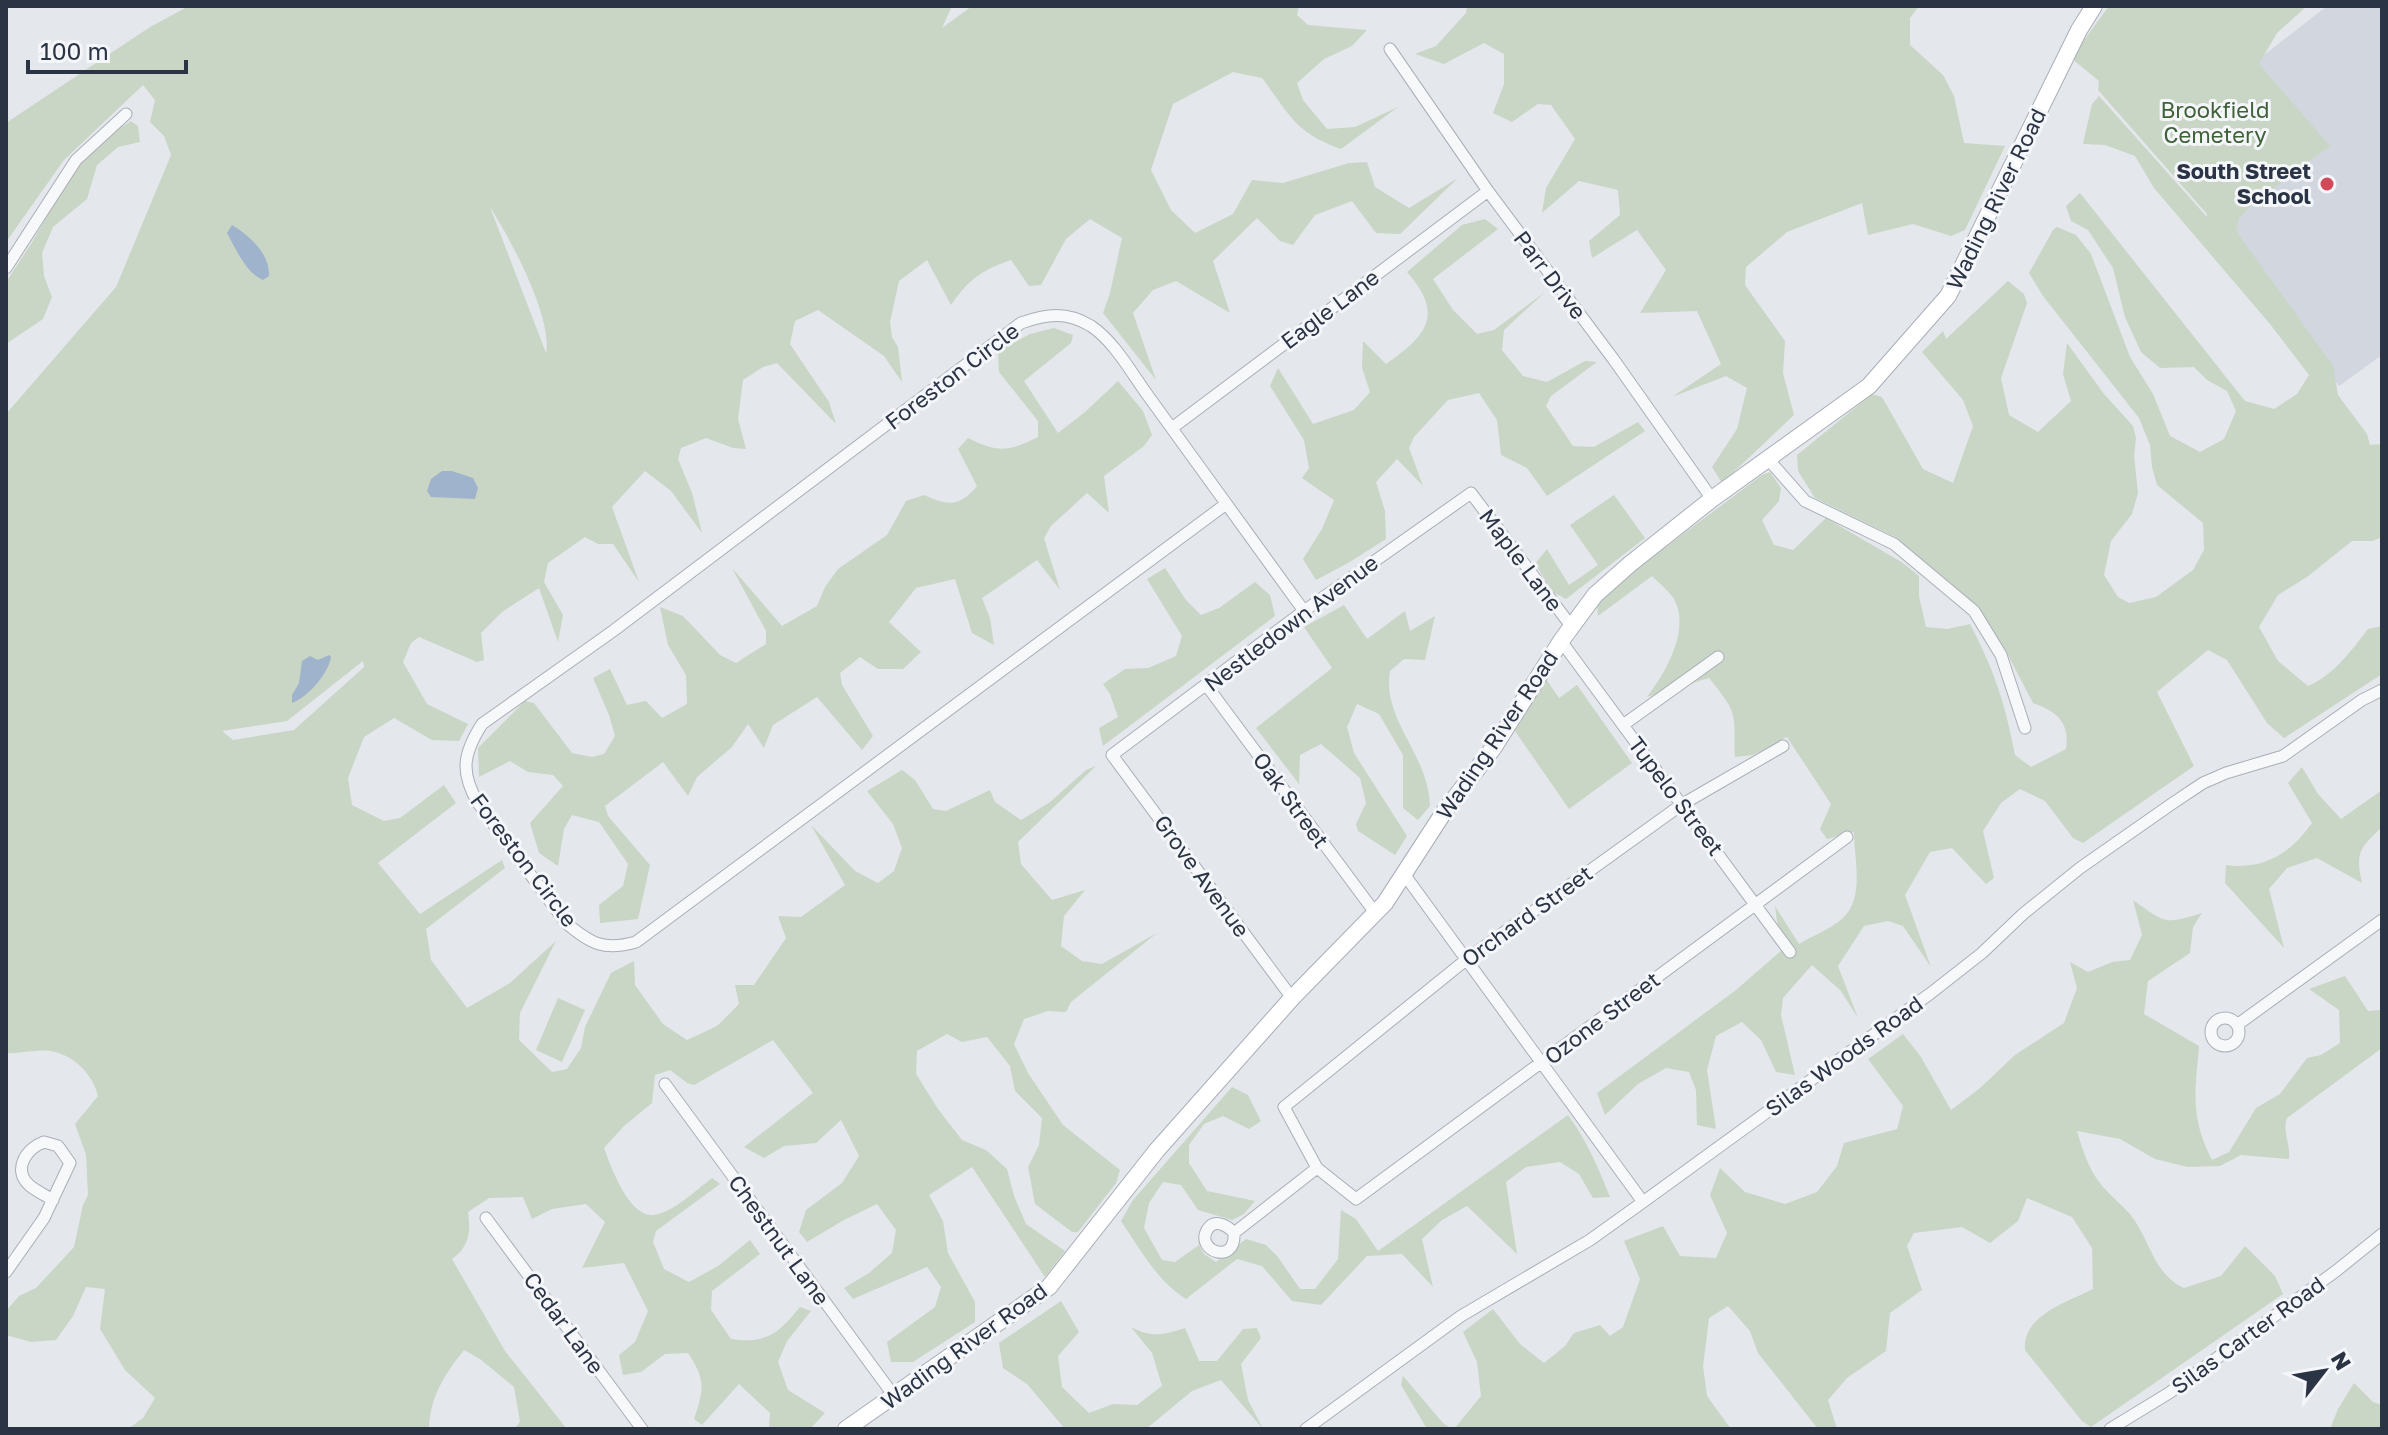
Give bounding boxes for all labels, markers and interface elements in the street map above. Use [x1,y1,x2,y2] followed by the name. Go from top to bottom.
[28,24,186,74] scale bar
[40,36,109,65] text: 100 m
[2161,96,2269,148] park label: Brookfield Cemetery
[1940,104,2051,294] street label: Wading River Road
[2176,157,2311,209] place label: South Street School
[2318,175,2336,193] marker: South Street School
[1508,225,1592,324] street label: Parr Drive
[1275,263,1384,354] street label: Eagle Lane
[879,316,1024,435] street label: Foreston Circle
[1474,503,1569,616] street label: Maple Lane
[1198,548,1383,697] street label: Nestledown Avenue
[1430,645,1563,824] street label: Wading River Road
[1623,731,1730,860] street label: Tupelo Street
[1248,747,1335,853] street label: Oak Street
[465,787,584,932] street label: Foreston Circle
[1149,809,1256,942] street label: Grove Avenue
[1456,859,1597,972] street label: Orchard Street
[1539,965,1665,1070] street label: Ozone Street
[1760,989,1928,1122] street label: Silas Woods Road
[723,1169,836,1310] street label: Chestnut Lane
[518,1267,610,1379] street label: Cedar Lane
[2166,1270,2329,1399] street label: Silas Carter Road
[876,1276,1052,1415] street label: Wading River Road
[2284,1331,2364,1411] north arrow
[2326,1346,2357,1375] text: N

